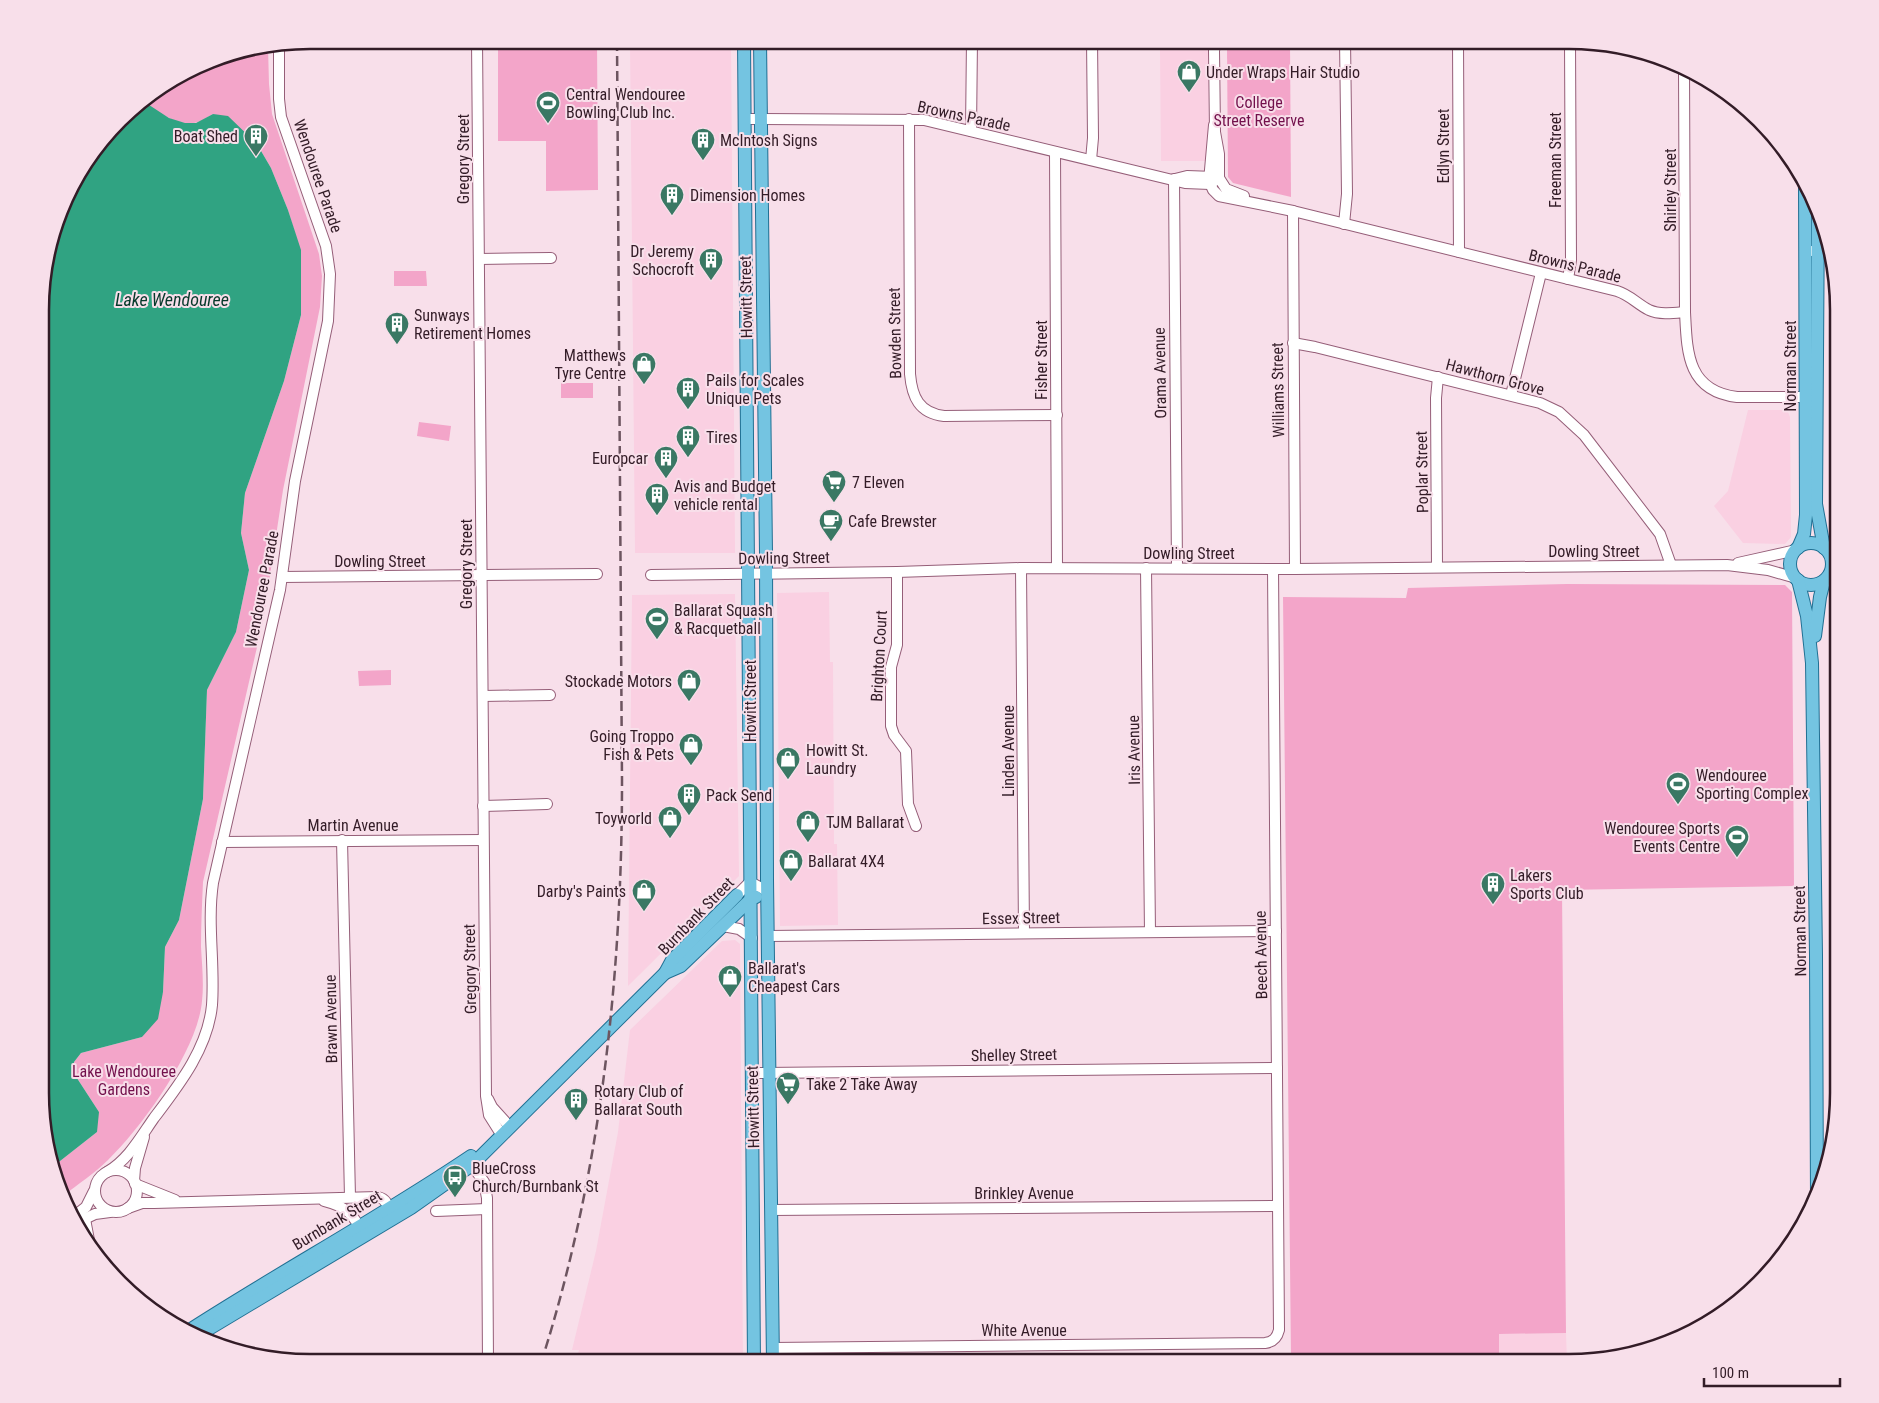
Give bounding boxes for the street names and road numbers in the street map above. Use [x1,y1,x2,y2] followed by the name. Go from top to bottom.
[916,97,1012,135] street label: Browns Parade
[1434,108,1453,184] street label: Edlyn Street
[1546,112,1565,208] street label: Freeman Street
[454,114,473,204] street label: Gregory Street
[290,117,346,235] street label: Wendouree Parade
[1661,148,1680,232] street label: Shirley Street
[1527,245,1623,287] street label: Browns Parade
[736,255,756,338] street label: Howitt Street
[885,287,905,379] street label: Bowden Street
[1032,320,1051,400] street label: Fisher Street
[1781,320,1800,412] street label: Norman Street
[1150,327,1170,419] street label: Orama Avenue
[1268,342,1288,438] street label: Williams Street
[1444,355,1546,399] street label: Hawthorn Grove
[1412,431,1432,513] street label: Poplar Street
[457,519,476,609] street label: Gregory Street
[241,529,283,649] street label: Wendouree Parade
[1548,542,1640,561] street label: Dowling Street
[1143,544,1235,563] street label: Dowling Street
[738,548,830,568] street label: Dowling Street
[334,552,426,571] street label: Dowling Street
[867,609,891,702] street label: Brighton Court
[741,659,760,742] street label: Howitt Street
[999,705,1018,797] street label: Linden Avenue
[1124,715,1144,785] street label: Iris Avenue
[308,816,398,835] street label: Martin Avenue
[654,873,738,959] street label: Burnbank Street
[1790,885,1810,977] street label: Norman Street
[982,908,1061,928] street label: Essex Street
[1251,911,1271,999] street label: Beech Avenue
[460,923,480,1014] street label: Gregory Street
[321,974,341,1064] street label: Brawn Avenue
[971,1045,1057,1065] street label: Shelley Street
[743,1065,763,1148] street label: Howitt Street
[974,1184,1074,1203] street label: Brinkley Avenue
[289,1186,385,1254] street label: Burnbank Street
[981,1321,1067,1340] street label: White Avenue

